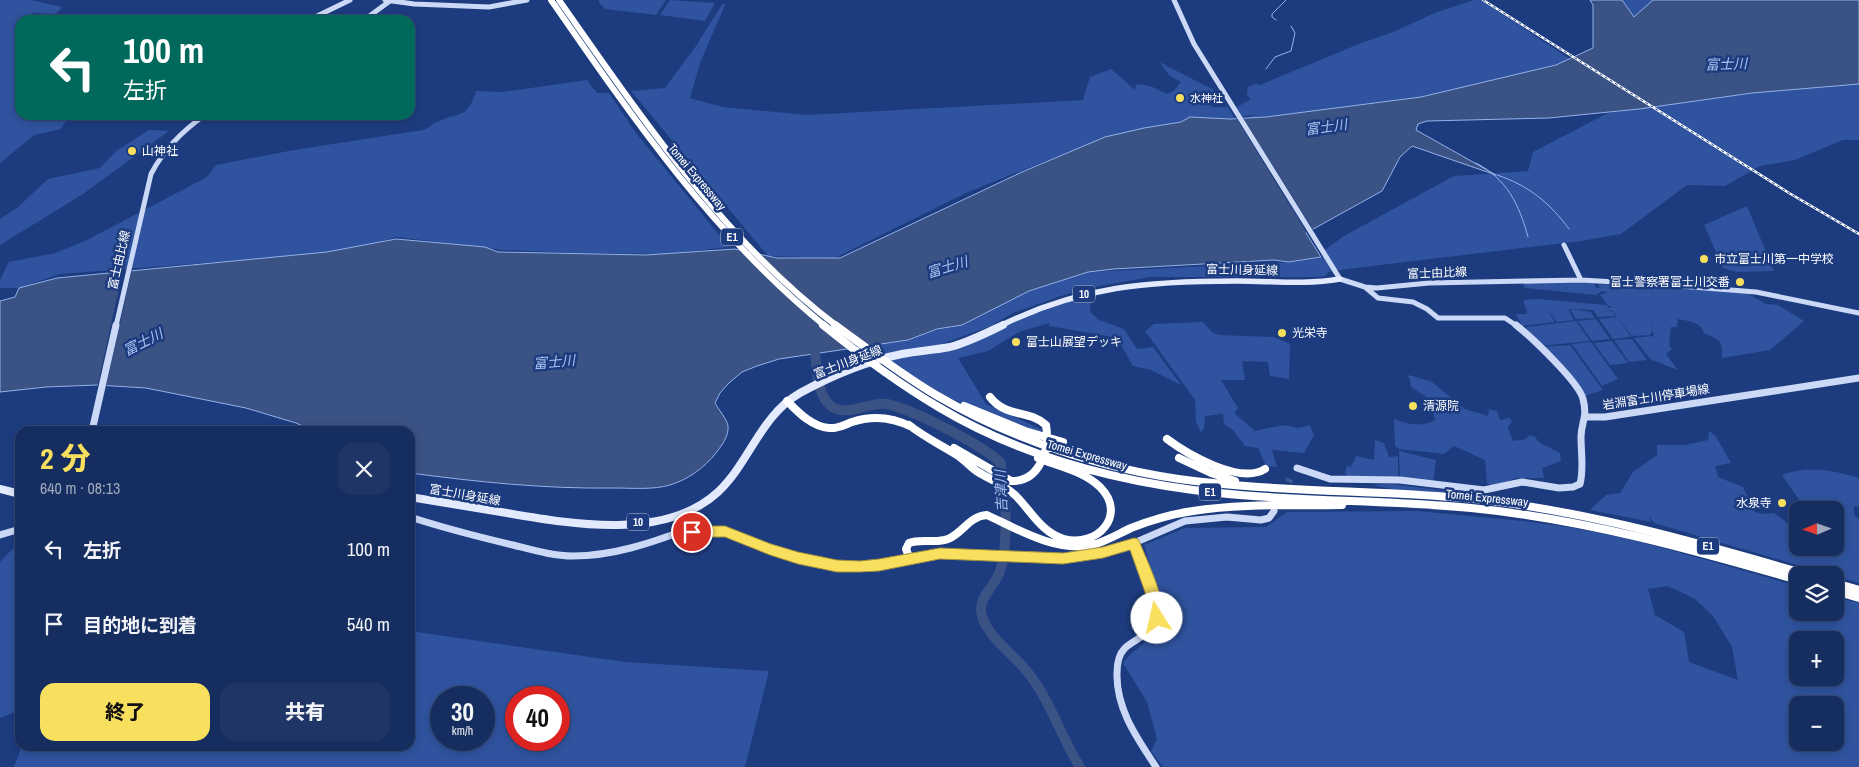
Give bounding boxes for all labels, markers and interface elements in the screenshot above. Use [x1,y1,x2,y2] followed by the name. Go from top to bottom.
[123,27,204,74] text: 100 m
[40,35,105,100] icon: left
[1705,54,1749,74] water label: 富士川
[123,75,167,105] text: 左折
[1190,91,1223,105] place label: 水神社
[1174,92,1186,104] marker: 水神社
[1304,115,1350,139] water label: 富士川
[664,140,730,214] street label: Tomei Expressway
[142,143,178,159] place label: 山神社
[126,145,138,157] marker: 山神社
[721,228,743,246] road number: E1
[104,229,134,291] street label: 富士由比線
[1714,251,1834,267] place label: 市立富士川第一中学校
[924,252,972,282] water label: 富士川
[1698,253,1710,265] marker: 市立富士川第一中学校
[1206,261,1278,279] street label: 富士川身延線
[1407,264,1467,282] street label: 富士由比線
[1610,274,1730,290] place label: 富士警察署富士川交番
[1734,276,1746,288] marker: 富士警察署富士川交番
[1073,286,1095,302] road number: 10
[120,324,168,360] water label: 富士川
[1292,325,1328,341] place label: 光栄寺
[1276,327,1288,339] marker: 光栄寺
[1026,334,1122,350] place label: 富士山展望デッキ
[1010,336,1022,348] marker: 富士山展望デッキ
[812,342,884,382] street label: 富士川身延線
[532,351,578,373] water label: 富士川
[1601,381,1711,413] street label: 岩淵富士川停車場線
[1423,398,1459,414] place label: 清源院
[1407,400,1419,412] marker: 清源院
[1045,436,1129,474] street label: Tomei Expressway
[40,438,91,478] text: 2 分
[338,443,390,495] button: close
[991,468,1011,512] water label: 吉津川
[40,477,120,499] text: 640 m · 08:13
[428,481,502,509] street label: 富士川身延線
[1199,484,1221,501] road number: E1
[1445,486,1529,510] street label: Tomei Expressway
[1736,495,1772,511] place label: 水泉寺
[1776,497,1788,509] marker: 水泉寺
[1789,501,1844,556] north arrow
[1789,501,1844,751] map controls
[671,511,713,553] pin
[627,514,649,530] road number: 10
[678,518,706,546] icon: arrive
[40,535,68,563] icon: left
[347,536,390,562] text: 100 m
[83,537,121,563] text: 左折
[1697,538,1719,554] road number: E1
[1789,566,1844,621] button: layers
[1130,591,1182,643] position arrow
[40,610,68,638] icon: arrive
[347,611,390,637] text: 540 m
[83,612,197,638] text: 目的地に到着
[1789,631,1844,686] button: +
[40,683,210,741] button: 終了
[220,683,390,741] button: 共有
[505,686,570,751] speed limit sign: 40
[451,695,474,729] text: 30
[1789,696,1844,751] button: −
[452,723,473,739] text: km/h

